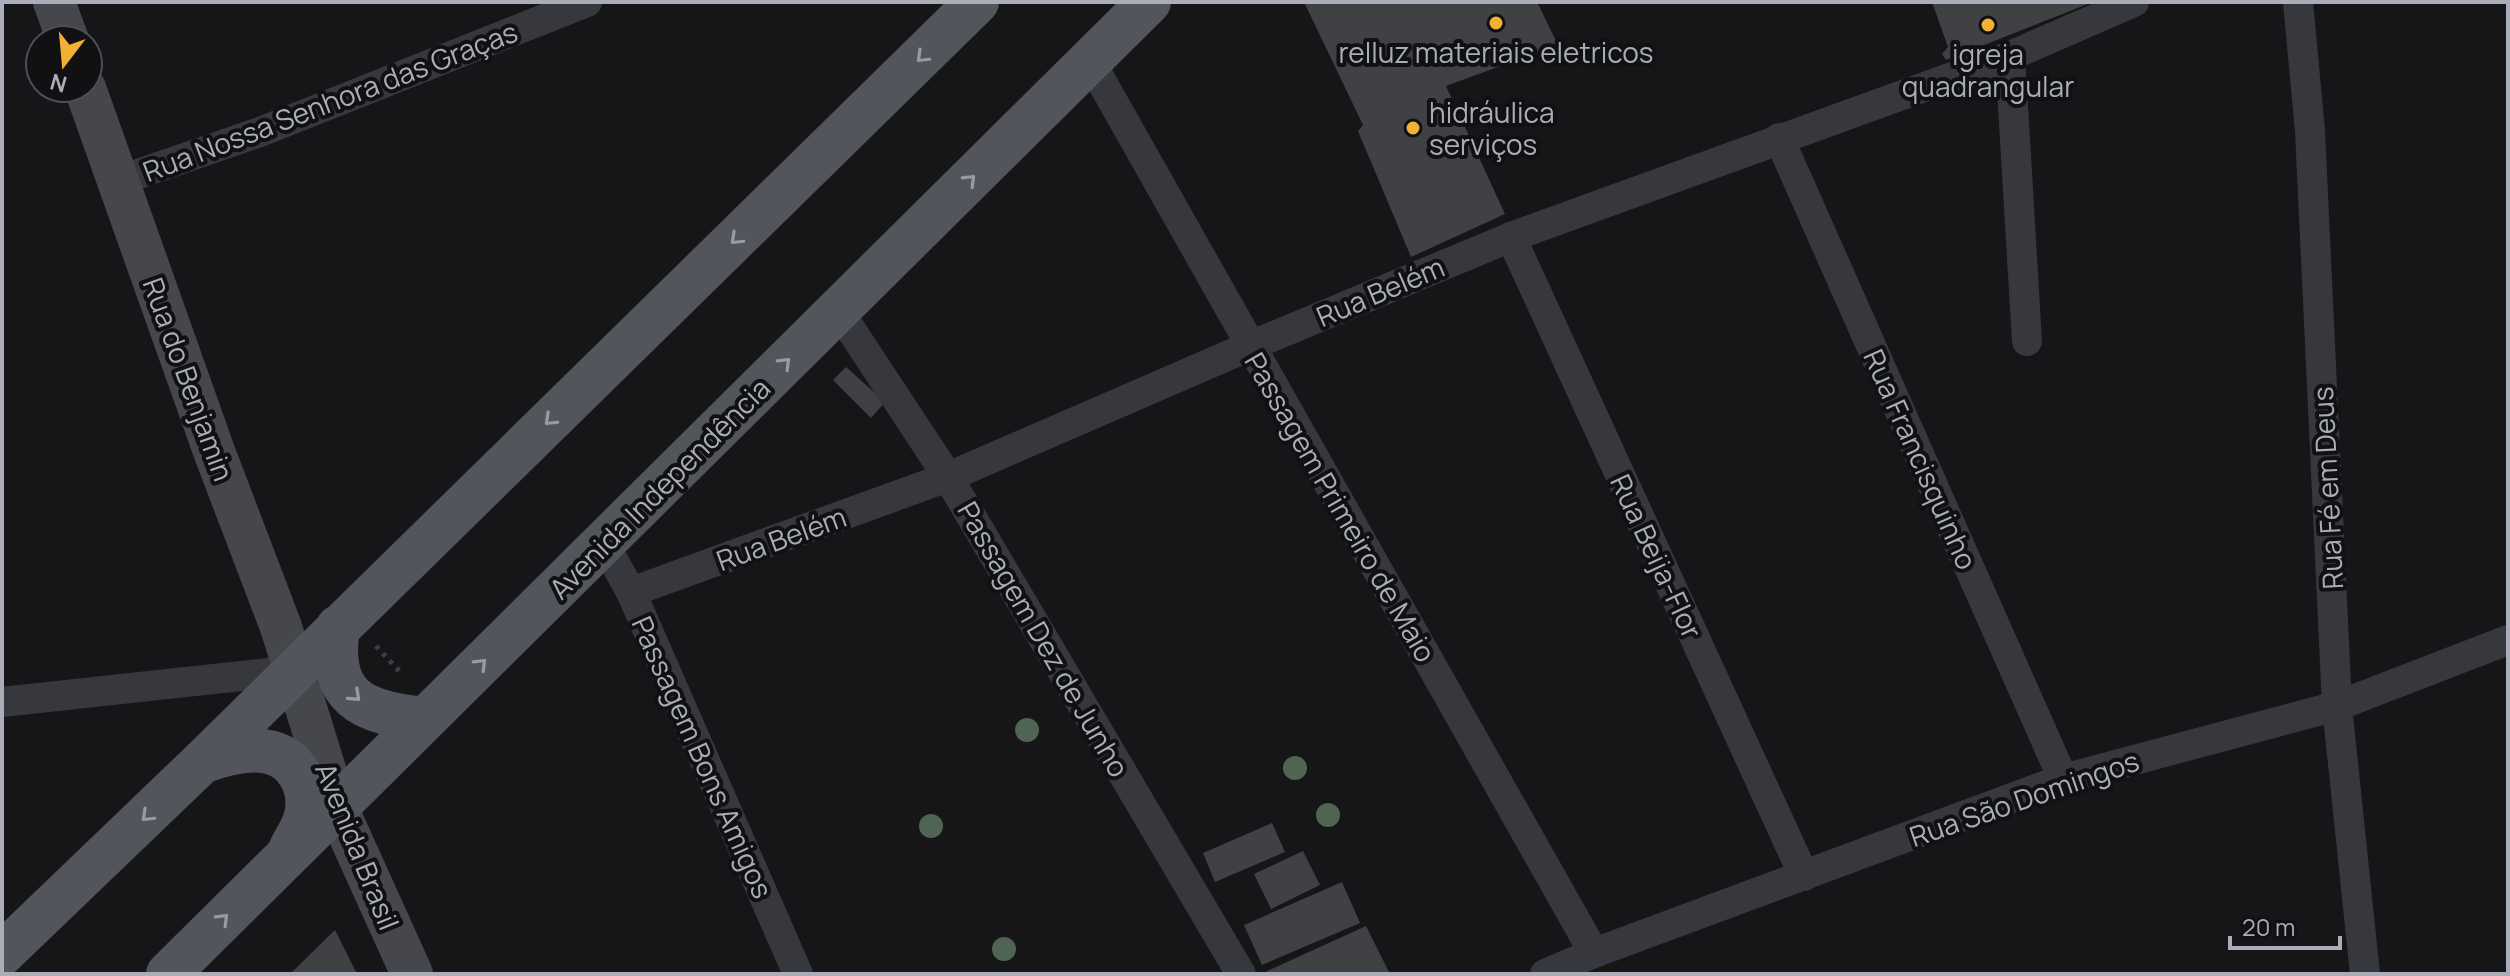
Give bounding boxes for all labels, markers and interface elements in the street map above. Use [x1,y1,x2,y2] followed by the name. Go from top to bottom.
[137,12,523,190] street label: Rua Nossa Senhora das Graças
[1487,14,1505,32] marker: relluz materiais eletricos
[1979,16,1997,34] marker: igreja quadrangular
[24,24,104,104] north arrow
[1339,33,1653,71] place label: relluz materiais eletricos
[1902,35,2074,105] place label: igreja quadrangular
[917,48,931,62] one-way arrow
[47,67,70,100] text: N
[1429,93,1555,163] place label: hidráulica serviços
[1404,119,1422,137] marker: hidráulica serviços
[961,175,975,189] one-way arrow
[731,229,745,244] one-way arrow
[1310,247,1450,335] street label: Rua Belém
[135,272,243,486] street label: Rua do Benjamin
[1855,343,1987,575] street label: Rua Francisquinho
[1237,345,1445,669] street label: Passagem Primeiro de Maio
[776,358,790,372] one-way arrow
[540,369,778,607] street label: Avenida Independência
[2303,386,2351,590] street label: Rua Fé em Deus
[545,411,559,425] one-way arrow
[1602,468,1712,644] street label: Rua Beija-Flor
[949,494,1139,784] street label: Passagem Dez de Junho
[711,497,851,579] street label: Rua Belém
[624,610,782,904] street label: Passagem Bons Amigos
[472,659,486,673] one-way arrow
[346,687,360,702] one-way arrow
[1904,741,2144,855] street label: Rua São Domingos
[307,757,409,935] street label: Avenida Brasil
[142,807,156,821] one-way arrow
[2230,900,2340,950] scale bar
[2242,910,2295,943] text: 20 m
[214,914,228,928] one-way arrow

